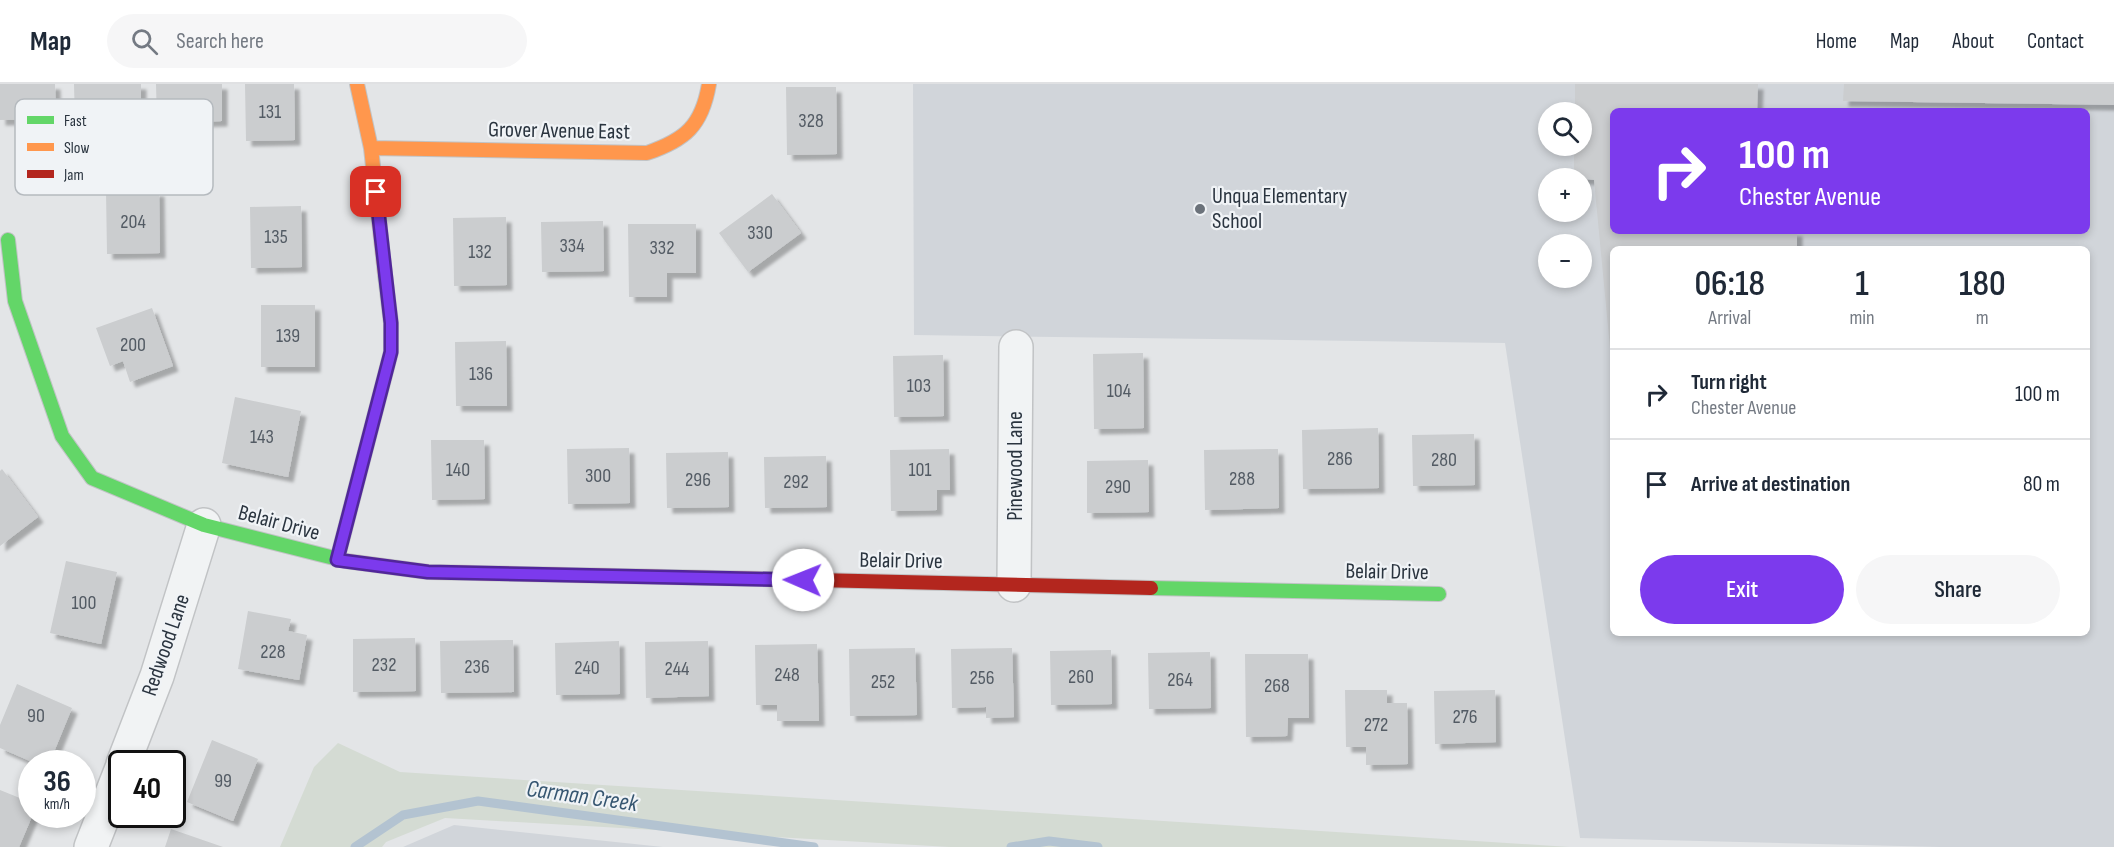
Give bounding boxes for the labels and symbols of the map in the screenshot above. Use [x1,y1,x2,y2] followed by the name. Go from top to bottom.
[15,99,213,195] legend
[259,100,281,124] house number: 131
[798,109,824,133] house number: 328
[64,112,87,131] text: Fast
[488,116,631,146] street label: Grover Avenue East
[64,139,89,158] text: Slow
[63,166,84,185] text: Jam
[350,166,401,217] pin
[1212,183,1348,235] place label: Unqua Elementary School
[1193,202,1207,216] marker: Unqua Elementary School
[120,210,146,234] house number: 204
[747,221,773,245] house number: 330
[264,225,288,249] house number: 135
[559,234,585,258] house number: 334
[649,236,675,260] house number: 332
[468,240,492,264] house number: 132
[276,324,300,348] house number: 139
[120,333,146,357] house number: 200
[469,362,493,386] house number: 136
[907,374,931,398] house number: 103
[1107,379,1131,403] house number: 104
[1002,411,1029,521] street label: Pinewood Lane
[250,425,274,449] house number: 143
[1327,447,1353,471] house number: 286
[1431,448,1457,472] house number: 280
[446,458,470,482] house number: 140
[909,458,931,482] house number: 101
[585,464,611,488] house number: 300
[1229,467,1255,491] house number: 288
[685,468,711,492] house number: 296
[783,470,809,494] house number: 292
[1105,475,1131,499] house number: 290
[235,499,323,547] street label: Belair Drive
[859,547,943,575] street label: Belair Drive
[771,548,835,612] position arrow
[1345,558,1429,586] street label: Belair Drive
[136,590,196,700] street label: Redwood Lane
[72,591,96,615] house number: 100
[260,640,286,664] house number: 228
[372,653,396,677] house number: 232
[464,655,490,679] house number: 236
[574,656,600,680] house number: 240
[665,657,689,681] house number: 244
[774,663,800,687] house number: 248
[1068,665,1094,689] house number: 260
[969,666,995,690] house number: 256
[1167,668,1193,692] house number: 264
[871,670,895,694] house number: 252
[1264,674,1290,698] house number: 268
[27,704,45,728] house number: 90
[1453,705,1478,729] house number: 276
[1364,713,1388,737] house number: 272
[108,750,186,828] speed limit sign: 40
[214,769,232,793] house number: 99
[525,774,640,818] water label: Carman Creek

